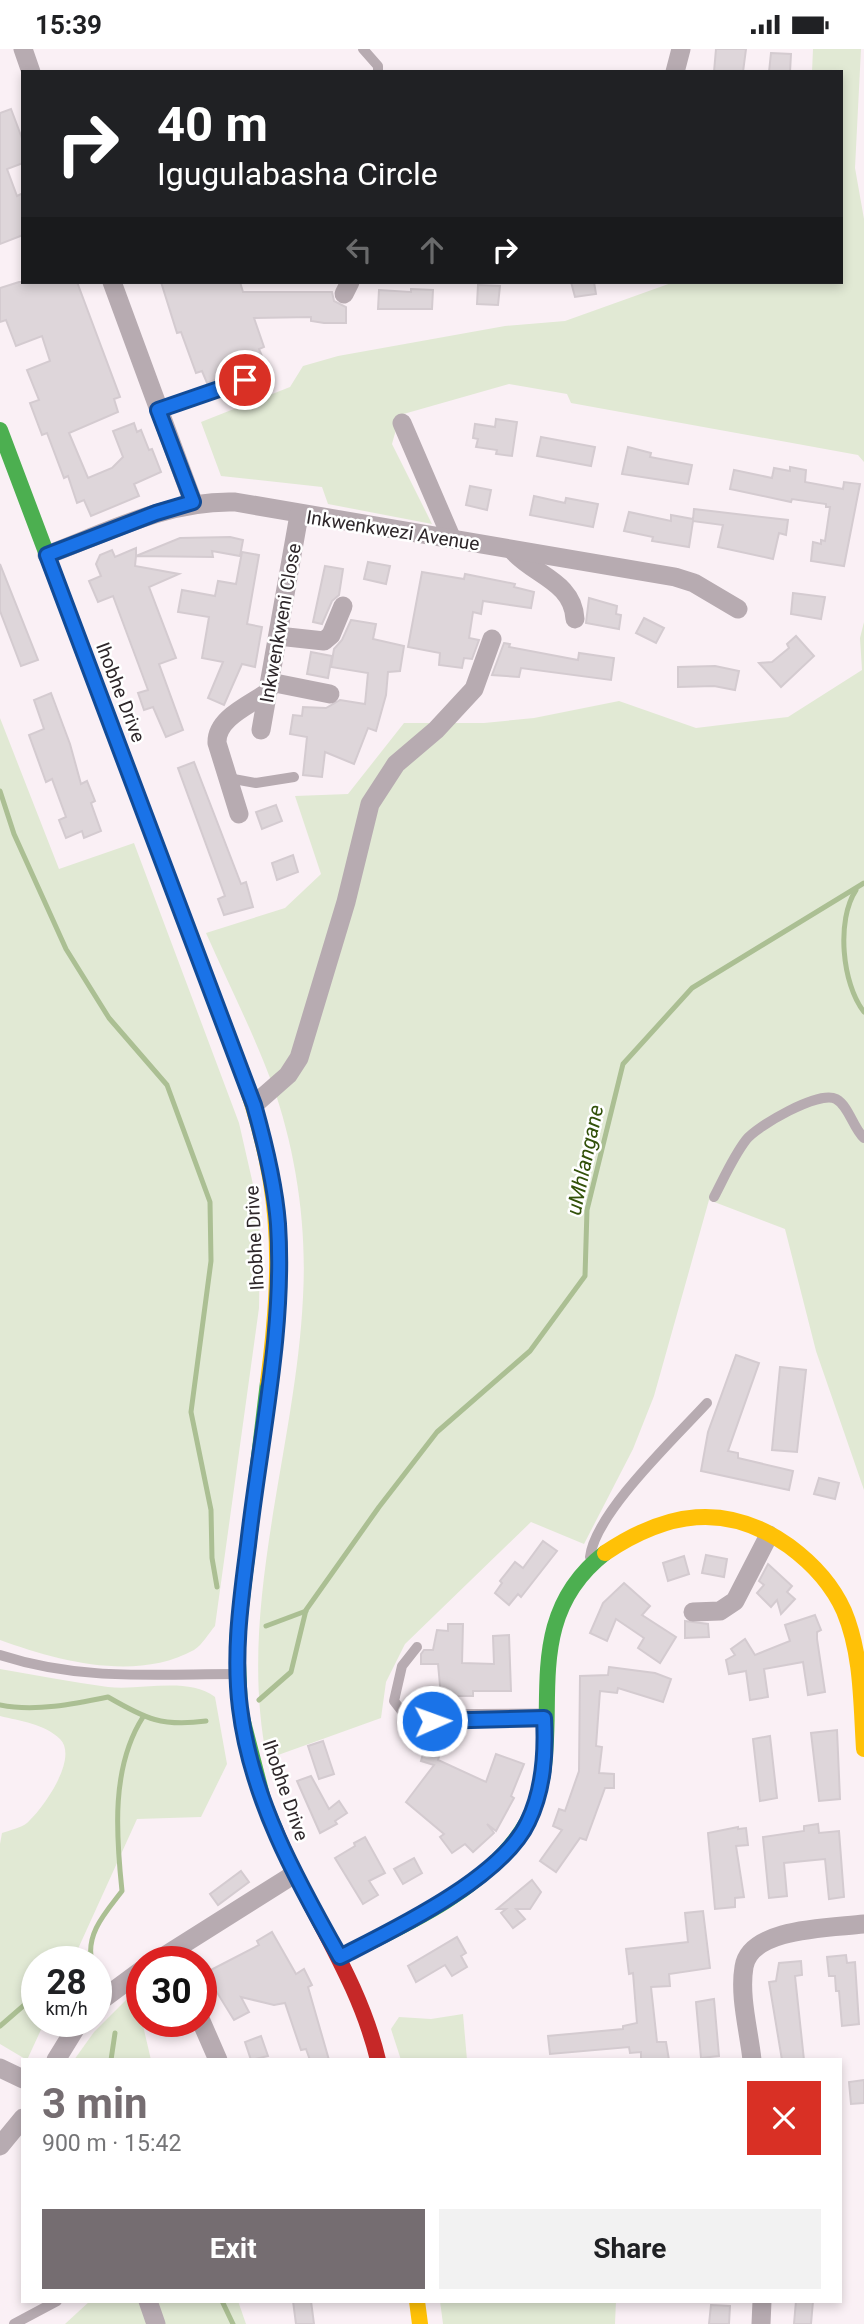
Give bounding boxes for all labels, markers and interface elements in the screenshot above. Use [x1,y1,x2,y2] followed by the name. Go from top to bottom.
[35,10,102,40] text: 15:39
[157,96,268,153] text: 40 m
[42,98,133,189] icon: right
[157,155,438,193] text: Igugulabasha Circle
[340,231,378,269] icon: left
[413,231,451,269] icon: ahead
[486,231,524,269] icon: right
[215,350,275,410] pin
[226,361,264,399] icon: arrive
[305,505,481,556] street label: Inkwenkwezi Avenue
[255,541,306,705] street label: Inkwenkweni Close
[91,639,150,745] street label: Ihobhe Drive
[562,1102,608,1217] water label: uMhlangane
[240,1185,269,1291] street label: Ihobhe Drive
[395,1684,469,1758] position arrow
[258,1737,314,1844] street label: Ihobhe Drive
[126,1946,217,2037] speed limit sign: 30
[46,1962,87,2003] text: 28
[45,1998,88,2019] text: km/h
[42,2079,148,2128] text: 3 min
[747,2081,821,2155] button: close
[42,2130,181,2157] text: 900 m · 15:42
[42,2209,425,2289] button: Exit
[439,2209,821,2289] button: Share

